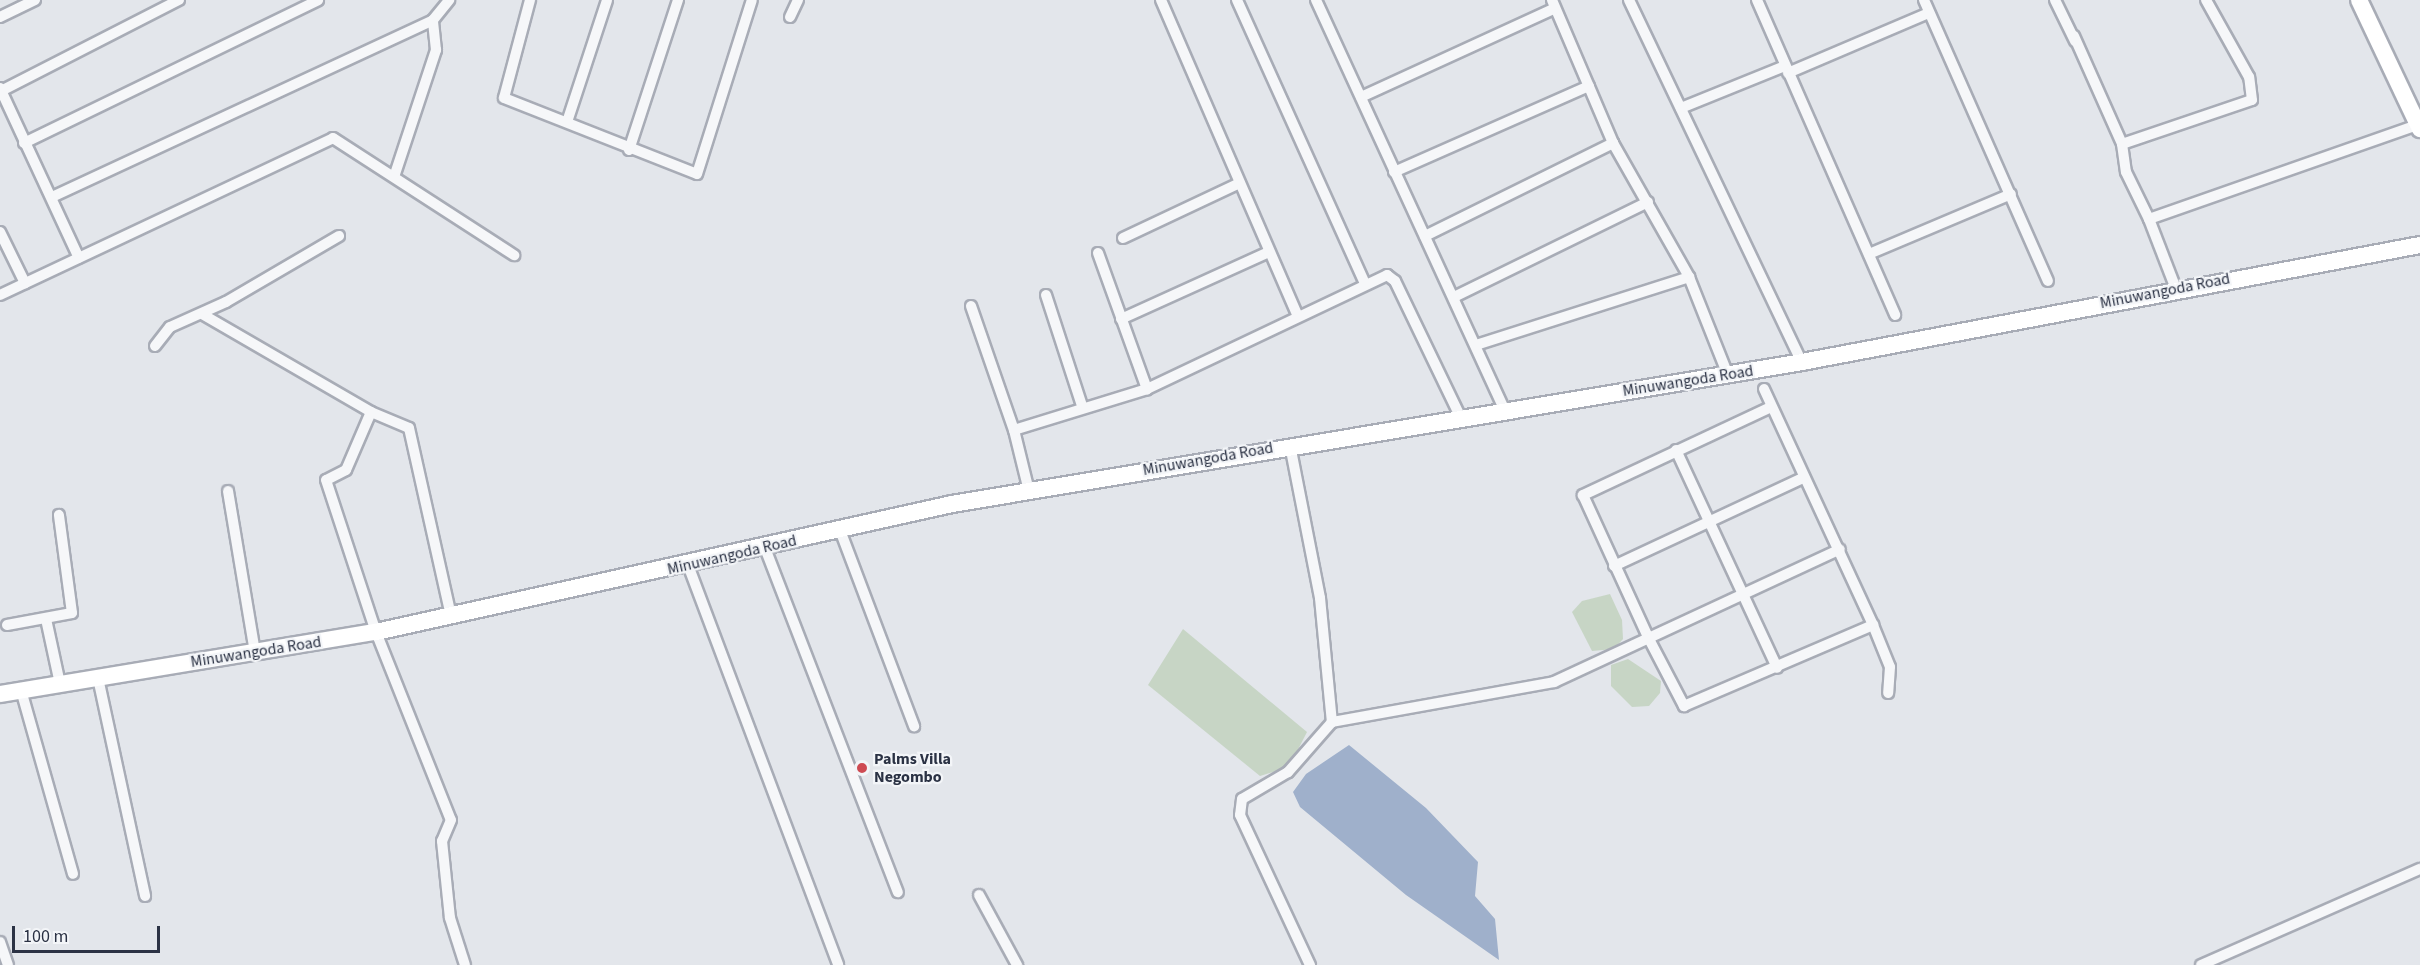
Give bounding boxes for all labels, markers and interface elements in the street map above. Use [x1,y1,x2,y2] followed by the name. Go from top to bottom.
[2098,269,2232,313] street label: Minuwangoda Road
[1621,361,1755,401] street label: Minuwangoda Road
[1141,438,1275,480] street label: Minuwangoda Road
[665,531,799,579] street label: Minuwangoda Road
[189,632,323,672] street label: Minuwangoda Road
[874,749,951,787] place label: Palms Villa Negombo
[855,761,869,775] marker: Palms Villa Negombo
[15,914,164,952] scale bar
[23,924,68,949] text: 100 m

